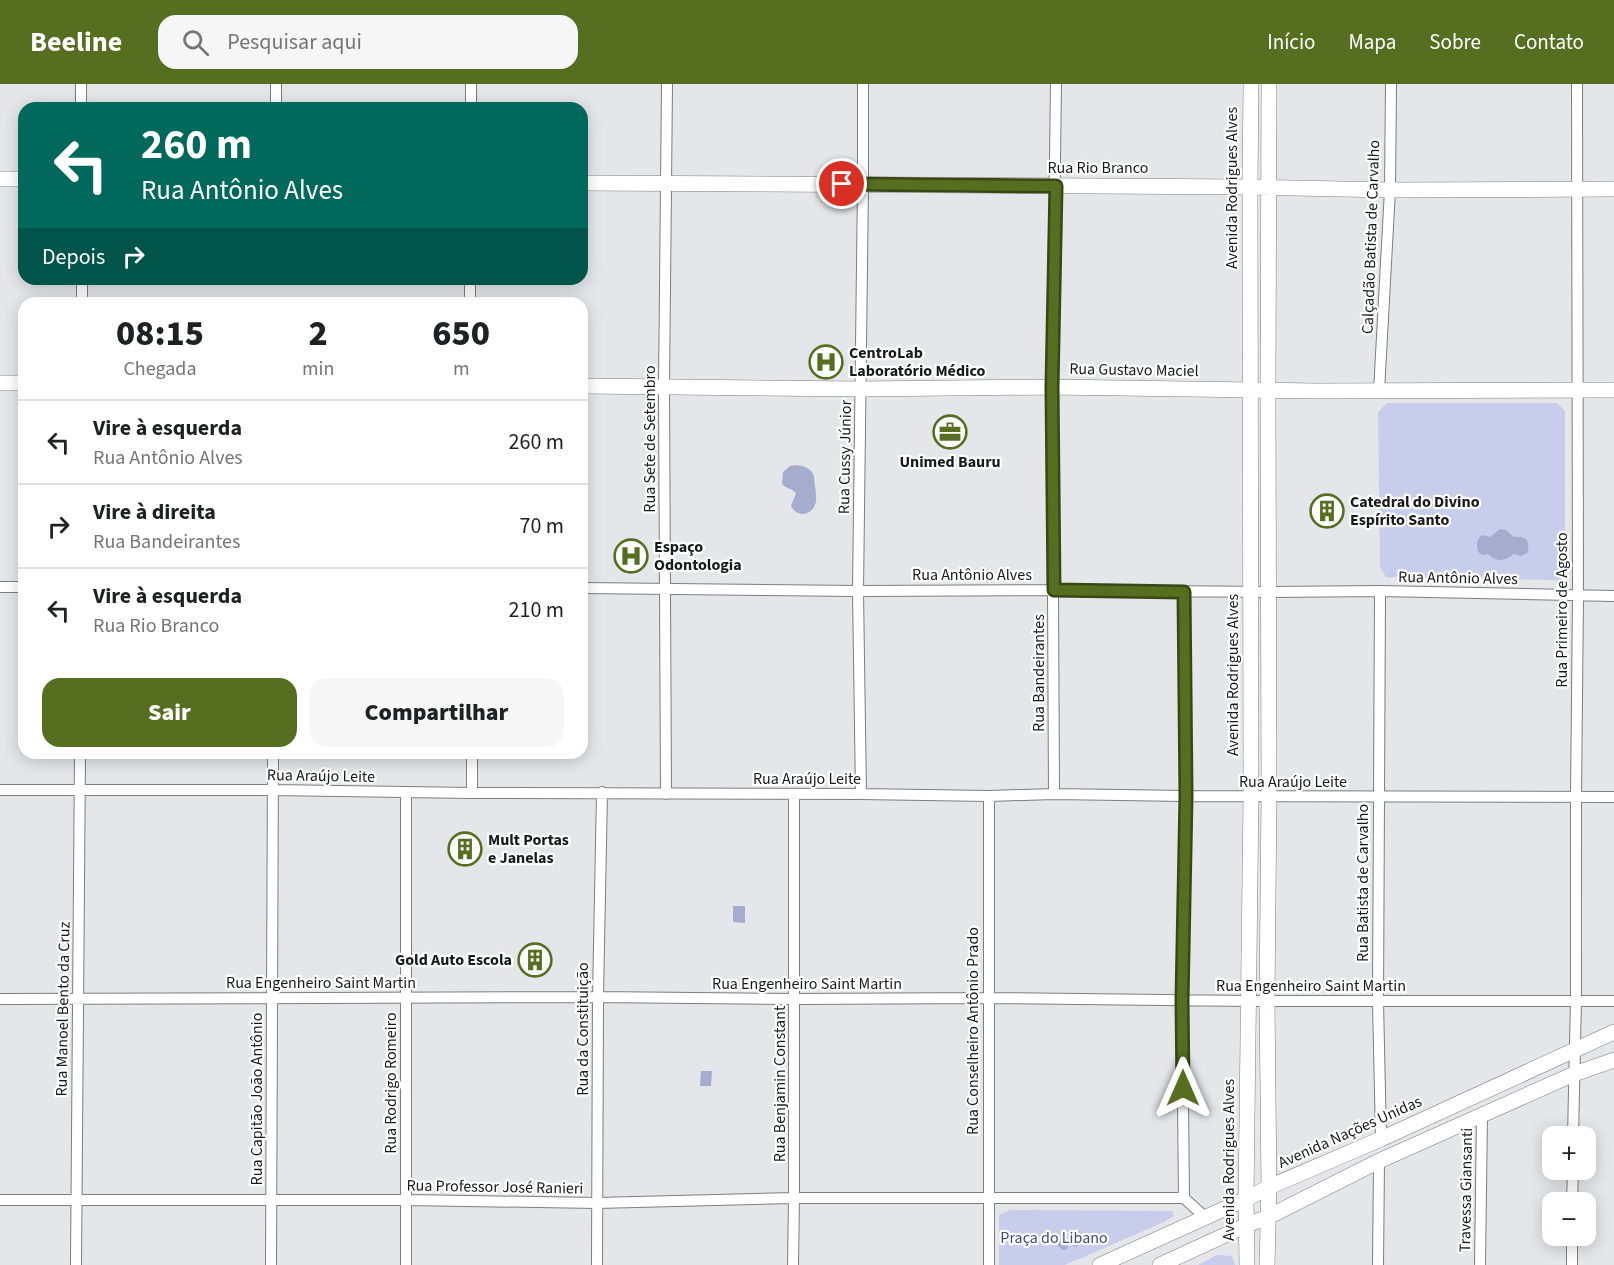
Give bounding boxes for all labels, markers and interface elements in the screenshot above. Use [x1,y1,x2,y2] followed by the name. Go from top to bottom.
[158,15,578,69] search box
[30,22,122,62] text: Beeline
[179,26,212,59] icon: search
[227,26,362,58] text: Pesquisar aqui
[1267,27,1315,57] text: Início
[1348,27,1396,57] text: Mapa
[1429,27,1481,57] text: Sobre
[1514,27,1584,57] text: Contato
[1221,107,1243,269] street label: Avenida Rodrigues Alves
[141,115,252,175] text: 260 m
[42,126,120,204] icon: left
[1357,139,1385,335] street label: Calçadão Batista de Carvalho
[1047,157,1149,179] street label: Rua Rio Branco
[816,158,867,209] pin
[825,167,858,200] icon: arrive
[141,171,343,210] text: Rua Antônio Alves
[117,240,150,273] icon: right
[42,241,105,273] text: Depois
[116,308,204,359] text: 08:15
[309,308,328,359] text: 2
[432,308,490,359] text: 650
[849,342,986,382] place label: CentroLab Laboratório Médico
[808,344,844,380] hospital icon: CentroLab Laboratório Médico
[123,355,196,383] text: Chegada
[302,355,334,383] text: min
[453,355,469,383] text: m
[1069,358,1199,382] street label: Rua Gustavo Maciel
[639,365,661,513] street label: Rua Sete de Setembro
[833,399,857,514] street label: Rua Cussy Júnior
[93,412,242,444] text: Vire à esquerda
[932,414,968,450] office icon: Unimed Bauru
[42,426,75,459] icon: left
[509,426,564,458] text: 260 m
[93,444,243,472] text: Rua Antônio Alves
[899,451,1001,473] place label: Unimed Bauru
[1350,491,1480,531] place label: Catedral do Divino Espírito Santo
[1309,493,1345,529] building icon: Catedral do Divino Espírito Santo
[93,496,216,528] text: Vire à direita
[42,510,75,543] icon: right
[519,510,564,542] text: 70 m
[93,528,240,556] text: Rua Bandeirantes
[1551,532,1573,688] street label: Rua Primeiro de Agosto
[654,536,742,576] place label: Espaço Odontologia
[613,538,649,574] hospital icon: Espaço Odontologia
[912,564,1032,586] street label: Rua Antônio Alves
[1398,566,1518,590] street label: Rua Antônio Alves
[93,580,242,612] text: Vire à esquerda
[42,594,75,627] icon: left
[509,594,564,626] text: 210 m
[1222,594,1244,756] street label: Avenida Rodrigues Alves
[93,612,219,640] text: Rua Rio Branco
[1028,614,1050,732] street label: Rua Bandeirantes
[42,678,297,747] button: Sair
[309,678,564,747] button: Compartilhar
[267,764,375,788] street label: Rua Araújo Leite
[753,768,861,790] street label: Rua Araújo Leite
[1239,771,1347,793] street label: Rua Araújo Leite
[1352,804,1374,962] street label: Rua Batista de Carvalho
[488,829,569,869] place label: Mult Portas e Janelas
[447,831,483,867] building icon: Mult Portas e Janelas
[50,921,76,1097] street label: Rua Manoel Bento da Cruz
[962,927,984,1135] street label: Rua Conselheiro Antônio Prado
[517,942,553,978] building icon: Gold Auto Escola
[395,949,512,971] place label: Gold Auto Escola
[572,962,594,1096] street label: Rua da Constituição
[226,972,416,994] street label: Rua Engenheiro Saint Martin
[712,973,902,995] street label: Rua Engenheiro Saint Martin
[1216,975,1406,997] street label: Rua Engenheiro Saint Martin
[769,1005,791,1162] street label: Rua Benjamin Constant
[380,1012,402,1154] street label: Rua Rodrigo Romeiro
[246,1013,268,1185] street label: Rua Capitão João Antônio
[1151,1056,1215,1120] position arrow
[1218,1079,1240,1241] street label: Avenida Rodrigues Alves
[1275,1090,1426,1174] street label: Avenida Nações Unidas
[1542,1126,1596,1246] map controls
[1542,1126,1596,1180] button: +
[1454,1128,1478,1252] street label: Travessa Giansanti
[406,1174,584,1200] street label: Rua Professor José Ranieri
[1542,1192,1596,1246] button: −
[1000,1227,1108,1249] park label: Praça do Libano

